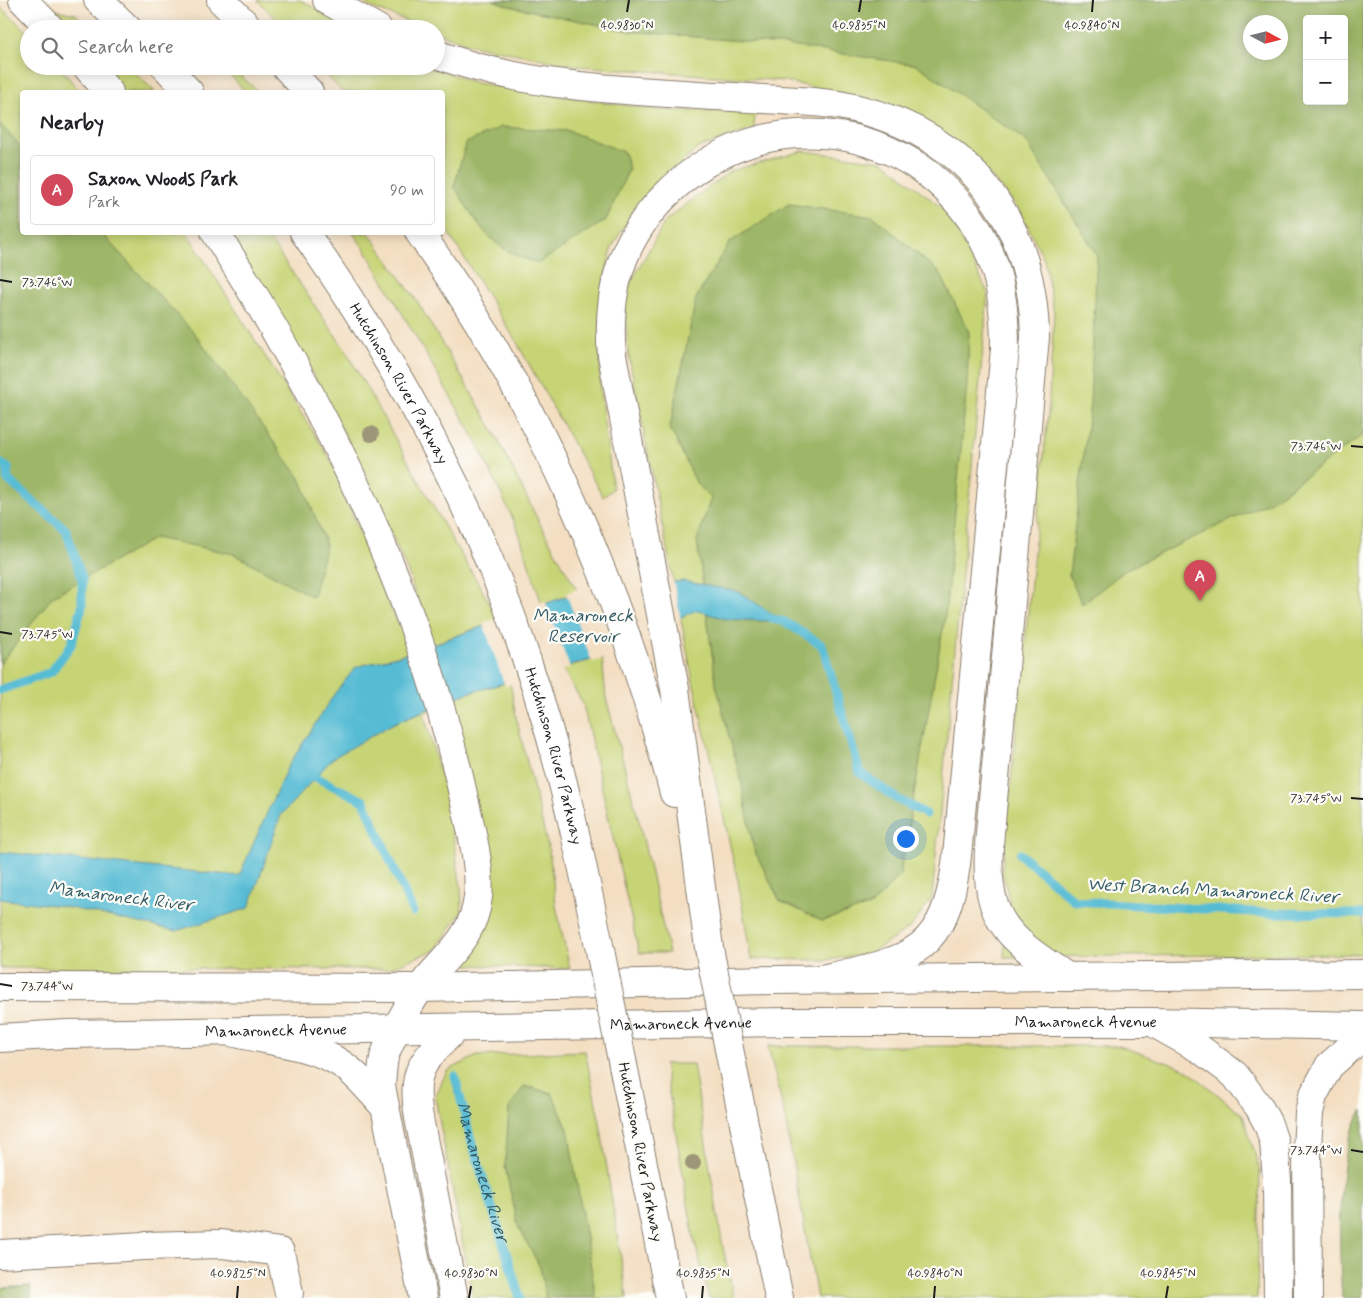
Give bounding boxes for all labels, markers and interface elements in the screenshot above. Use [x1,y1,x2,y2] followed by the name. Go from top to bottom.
[1243,15,1288,60] north arrow
[1303,15,1348,105] map controls
[1303,15,1348,60] button: +
[601,18,653,34] text: 40.9830°N
[832,18,886,34] text: 40.9835°N
[1065,18,1119,34] text: 40.9840°N
[20,20,445,75] search box
[38,34,66,62] icon: search
[78,35,174,60] text: Search here
[1303,60,1348,105] button: −
[40,109,104,137] text: Nearby
[88,167,238,192] text: Saxon Woods Park
[52,180,62,201] text: A
[390,180,424,201] text: 90 m
[88,192,120,213] text: Park
[22,275,72,291] text: 73.746°W
[344,299,454,468] street label: Hutchinson River Parkway
[1291,439,1341,455] text: 73.746°W
[1184,560,1216,601] pin: A
[533,604,633,649] water label: Mamaroneck Reservoir
[21,627,73,643] text: 73.745°W
[519,665,588,847] street label: Hutchinson River Parkway
[1290,791,1342,807] text: 73.745°W
[893,826,919,852] your location
[1087,872,1342,910] water label: West Branch Mamaroneck River
[47,876,197,918] water label: Mamaroneck River
[21,979,73,995] text: 73.744°W
[1015,1011,1157,1033] street label: Mamaroneck Avenue
[610,1012,752,1035] street label: Mamaroneck Avenue
[205,1019,347,1042] street label: Mamaroneck Avenue
[612,1060,668,1244] street label: Hutchinson River Parkway
[450,1100,515,1248] water label: Mamaroneck River
[1290,1143,1342,1159] text: 73.744°W
[210,1266,266,1282] text: 40.9825°N
[445,1266,497,1282] text: 40.9830°N
[676,1266,730,1282] text: 40.9835°N
[908,1266,962,1282] text: 40.9840°N
[1140,1266,1196,1282] text: 40.9845°N

